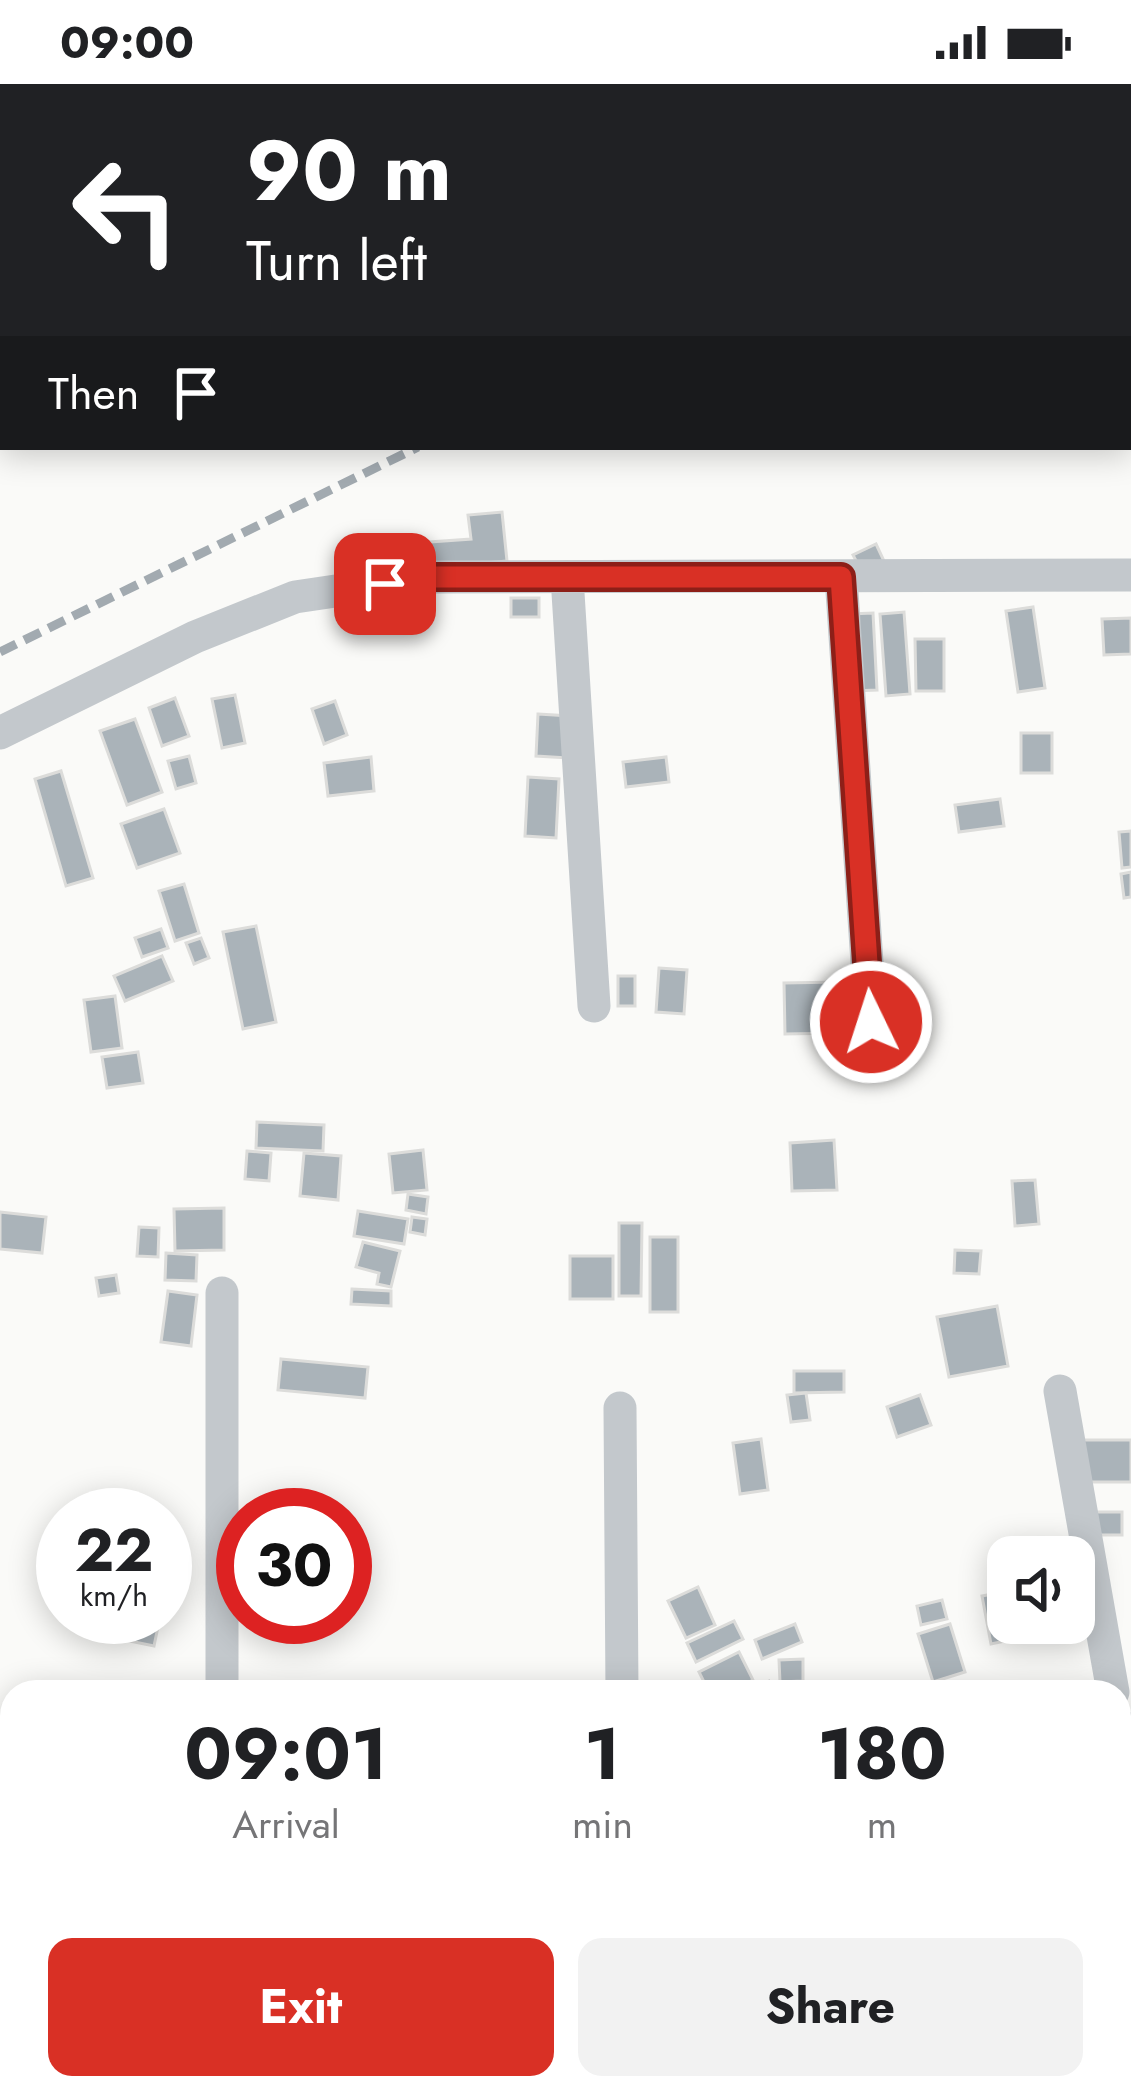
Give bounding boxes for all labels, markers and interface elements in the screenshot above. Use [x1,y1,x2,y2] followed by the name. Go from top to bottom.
[60,10,194,75] text: 09:00
[246,110,452,232] text: 90 m
[48,132,204,288] icon: left
[246,222,427,300] text: Turn left
[163,360,229,426] icon: arrive
[48,361,139,426] text: Then
[334,533,436,635] pin
[352,551,418,617] icon: arrive
[808,959,934,1085] position arrow
[216,1488,372,1644] speed limit sign: 30
[75,1507,153,1594] text: 22
[987,1536,1095,1644] map controls
[987,1536,1095,1644] button: sound
[80,1574,148,1617] text: km/h
[184,1702,388,1806] text: 09:01
[584,1702,621,1806] text: 1
[817,1702,947,1806] text: 180
[232,1796,340,1853] text: Arrival
[572,1796,633,1853] text: min
[867,1796,897,1853] text: m
[48,1938,554,2076] button: Exit
[578,1938,1083,2076] button: Share

